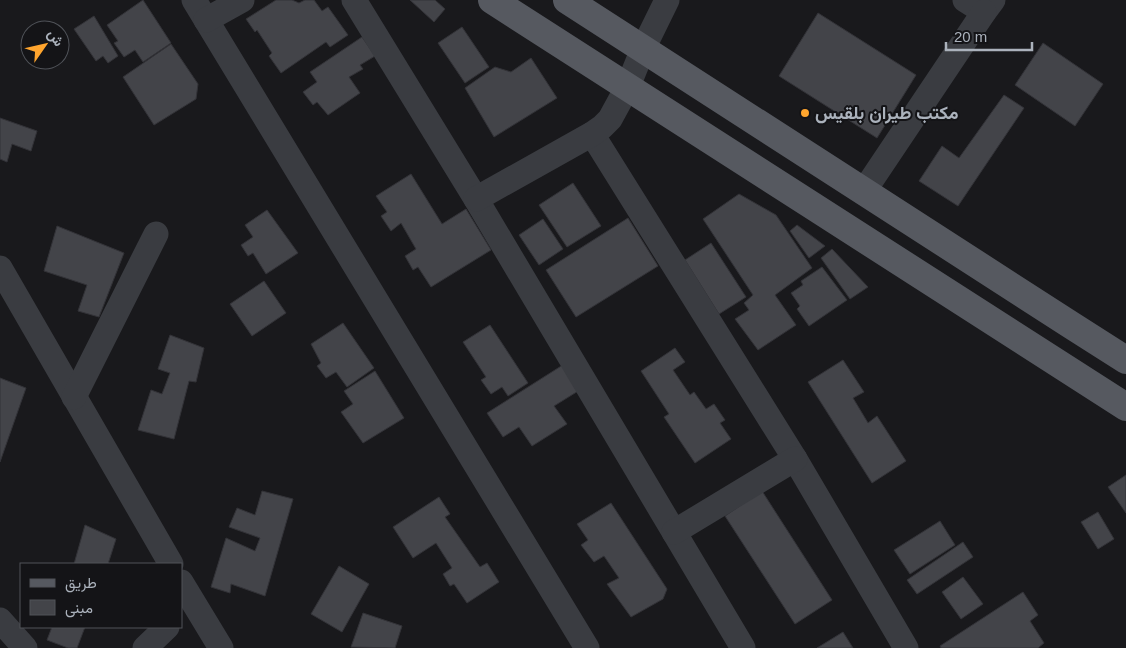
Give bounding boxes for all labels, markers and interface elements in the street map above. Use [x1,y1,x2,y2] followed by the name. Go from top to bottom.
[20,20,70,70] north arrow
[946,20,1032,52] scale bar
[44,26,67,50] text: ش
[954,28,987,45] text: 20 m
[815,103,959,124] place label: مكتب طيران بلقيس
[799,107,811,119] marker: مكتب طيران بلقيس
[20,563,182,628] legend
[65,574,97,593] text: طريق
[65,599,93,618] text: مبنى

